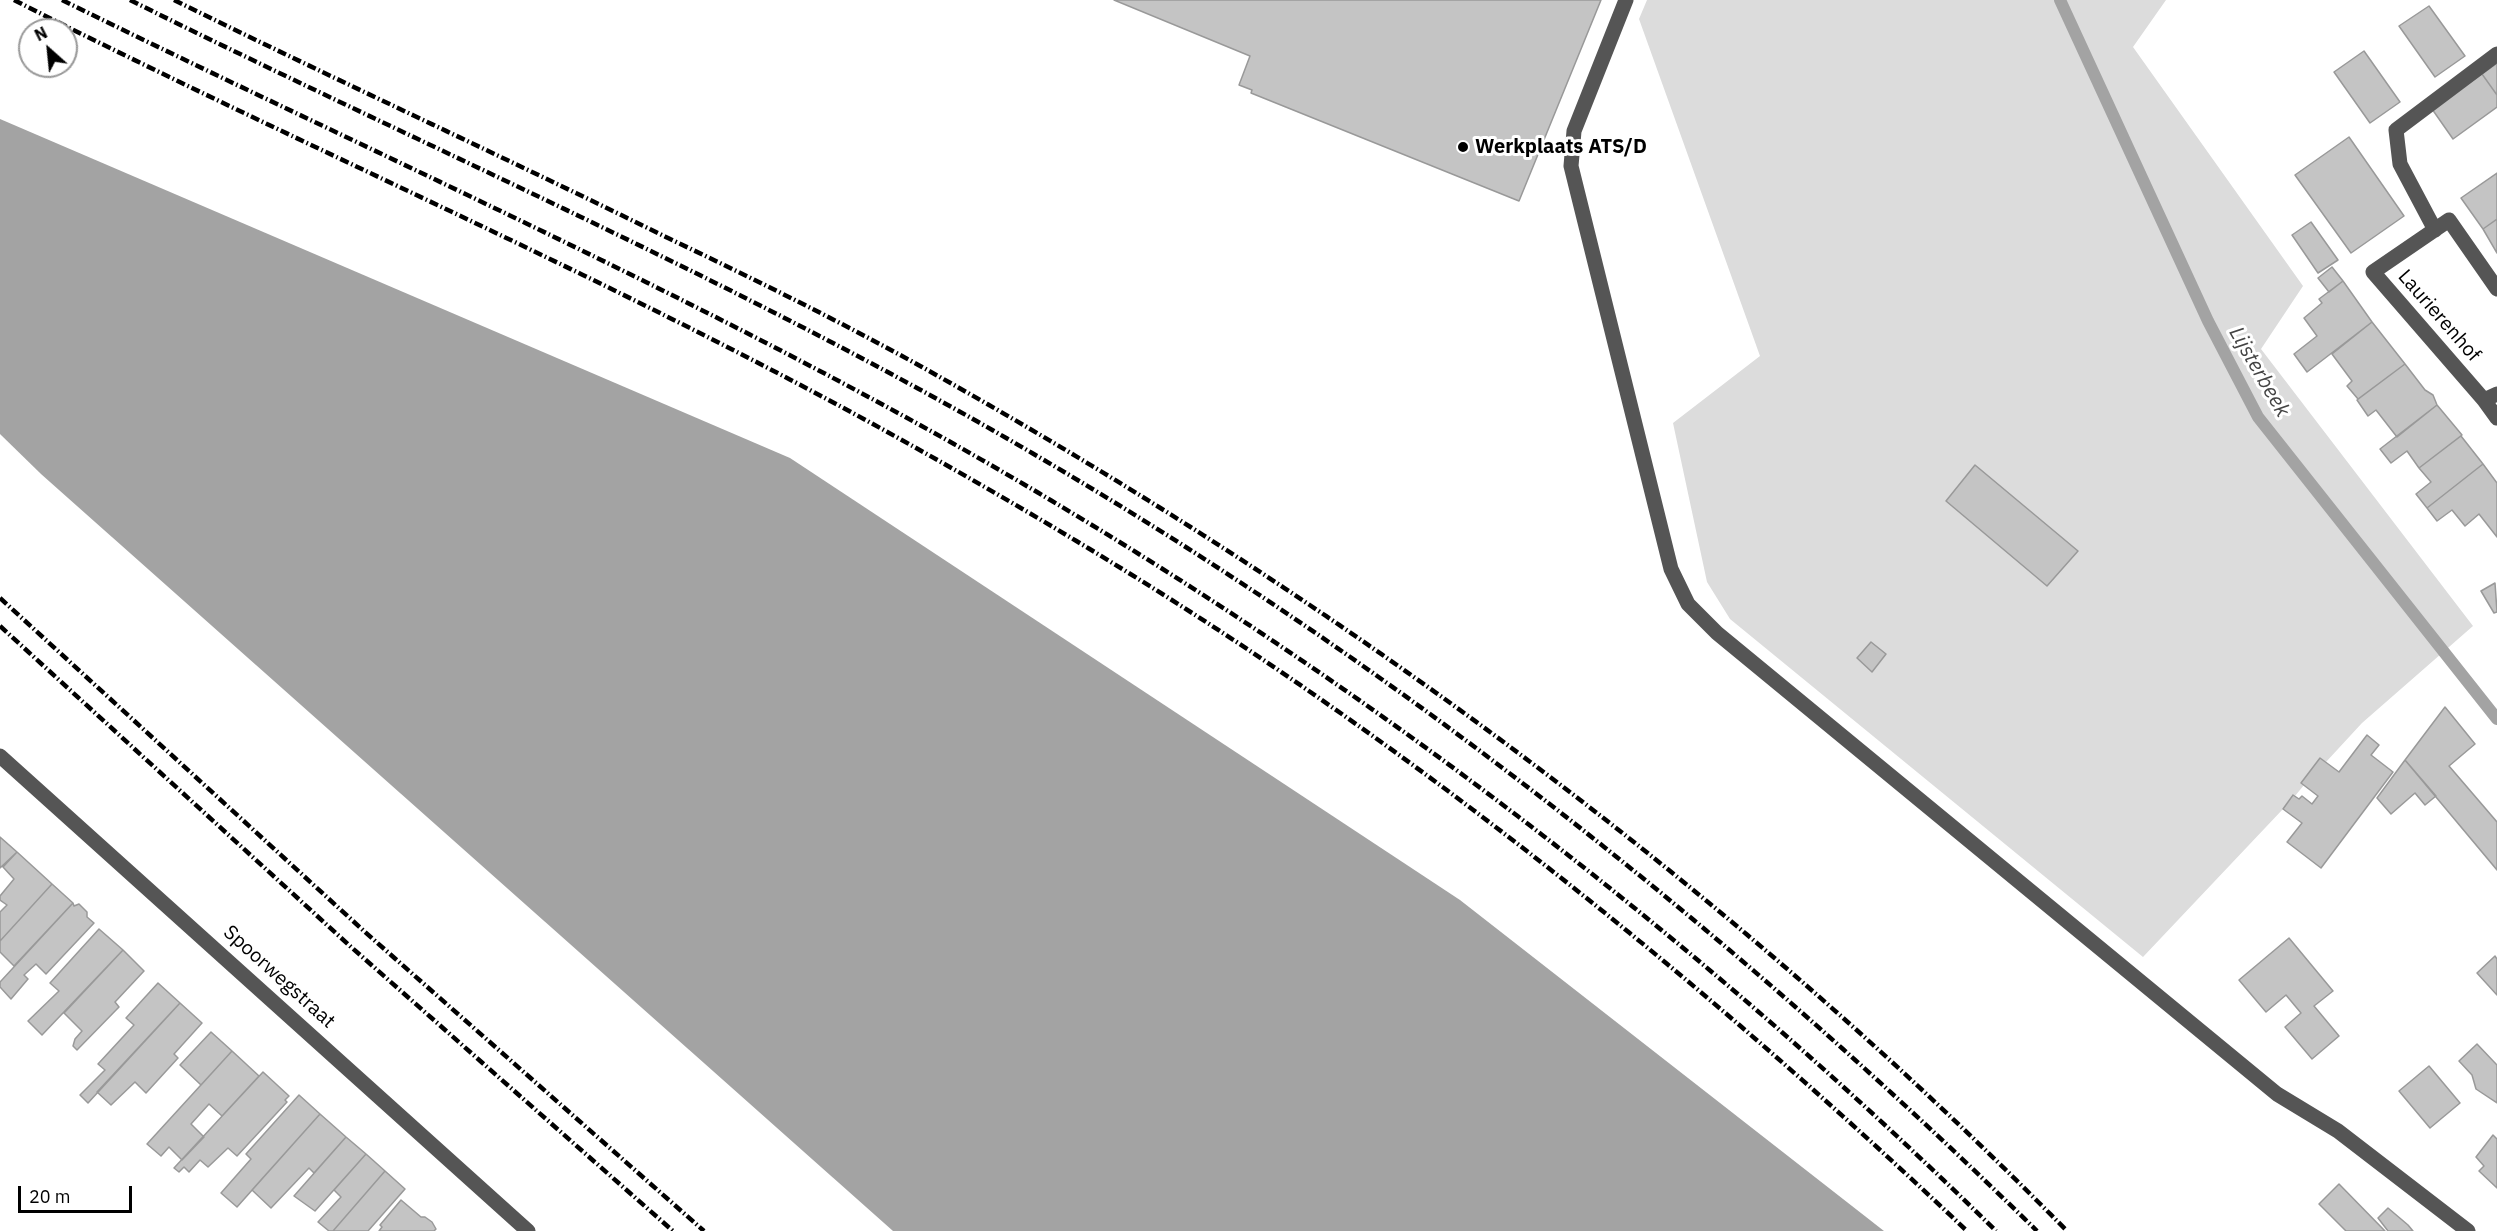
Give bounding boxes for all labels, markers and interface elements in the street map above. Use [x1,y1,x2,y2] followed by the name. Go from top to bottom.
[18,18,78,78] north arrow
[31,22,50,45] text: N
[1475,135,1647,159] place label: Werkplaats ATS/D
[1456,140,1470,154] marker: Werkplaats ATS/D
[2393,265,2485,367] street label: Laurierenhof
[2223,322,2295,422] water label: Lijsterbeek
[218,921,340,1033] street label: Spoorwegstraat
[21,1174,135,1212] scale bar
[29,1185,71,1208] text: 20 m

